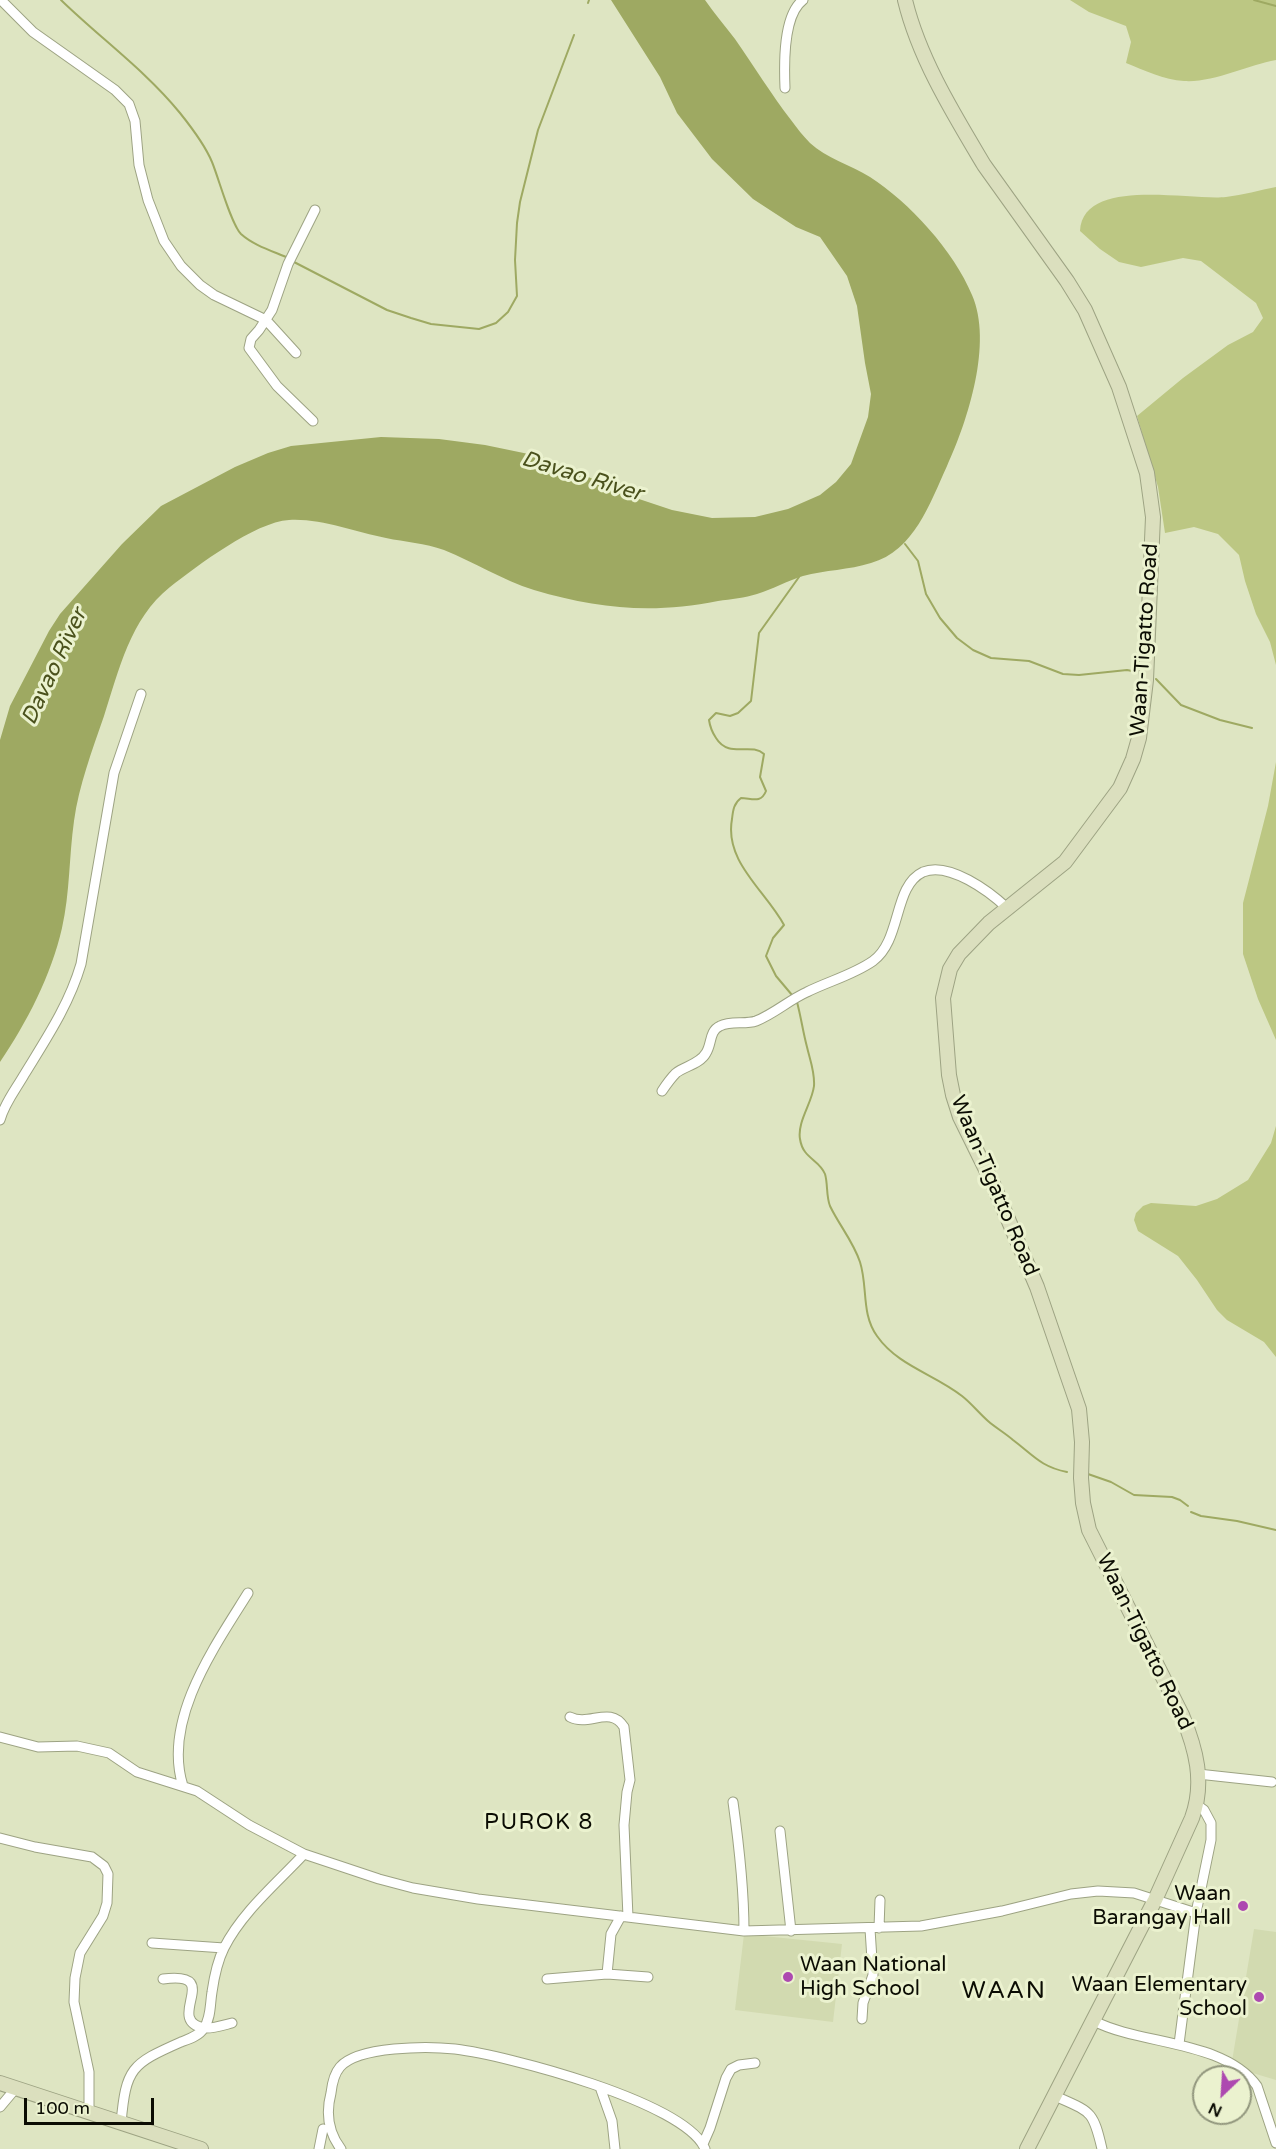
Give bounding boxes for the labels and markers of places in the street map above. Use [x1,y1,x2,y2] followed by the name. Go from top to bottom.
[1092,1881,1231,1931] place label: Waan Barangay Hall
[1236,1899,1250,1913] marker: Waan Barangay Hall
[800,1952,946,2002] place label: Waan National High School
[781,1970,795,1984] marker: Waan National High School
[1071,1972,1247,2022] place label: Waan Elementary School
[1252,1990,1266,2004] marker: Waan Elementary School

